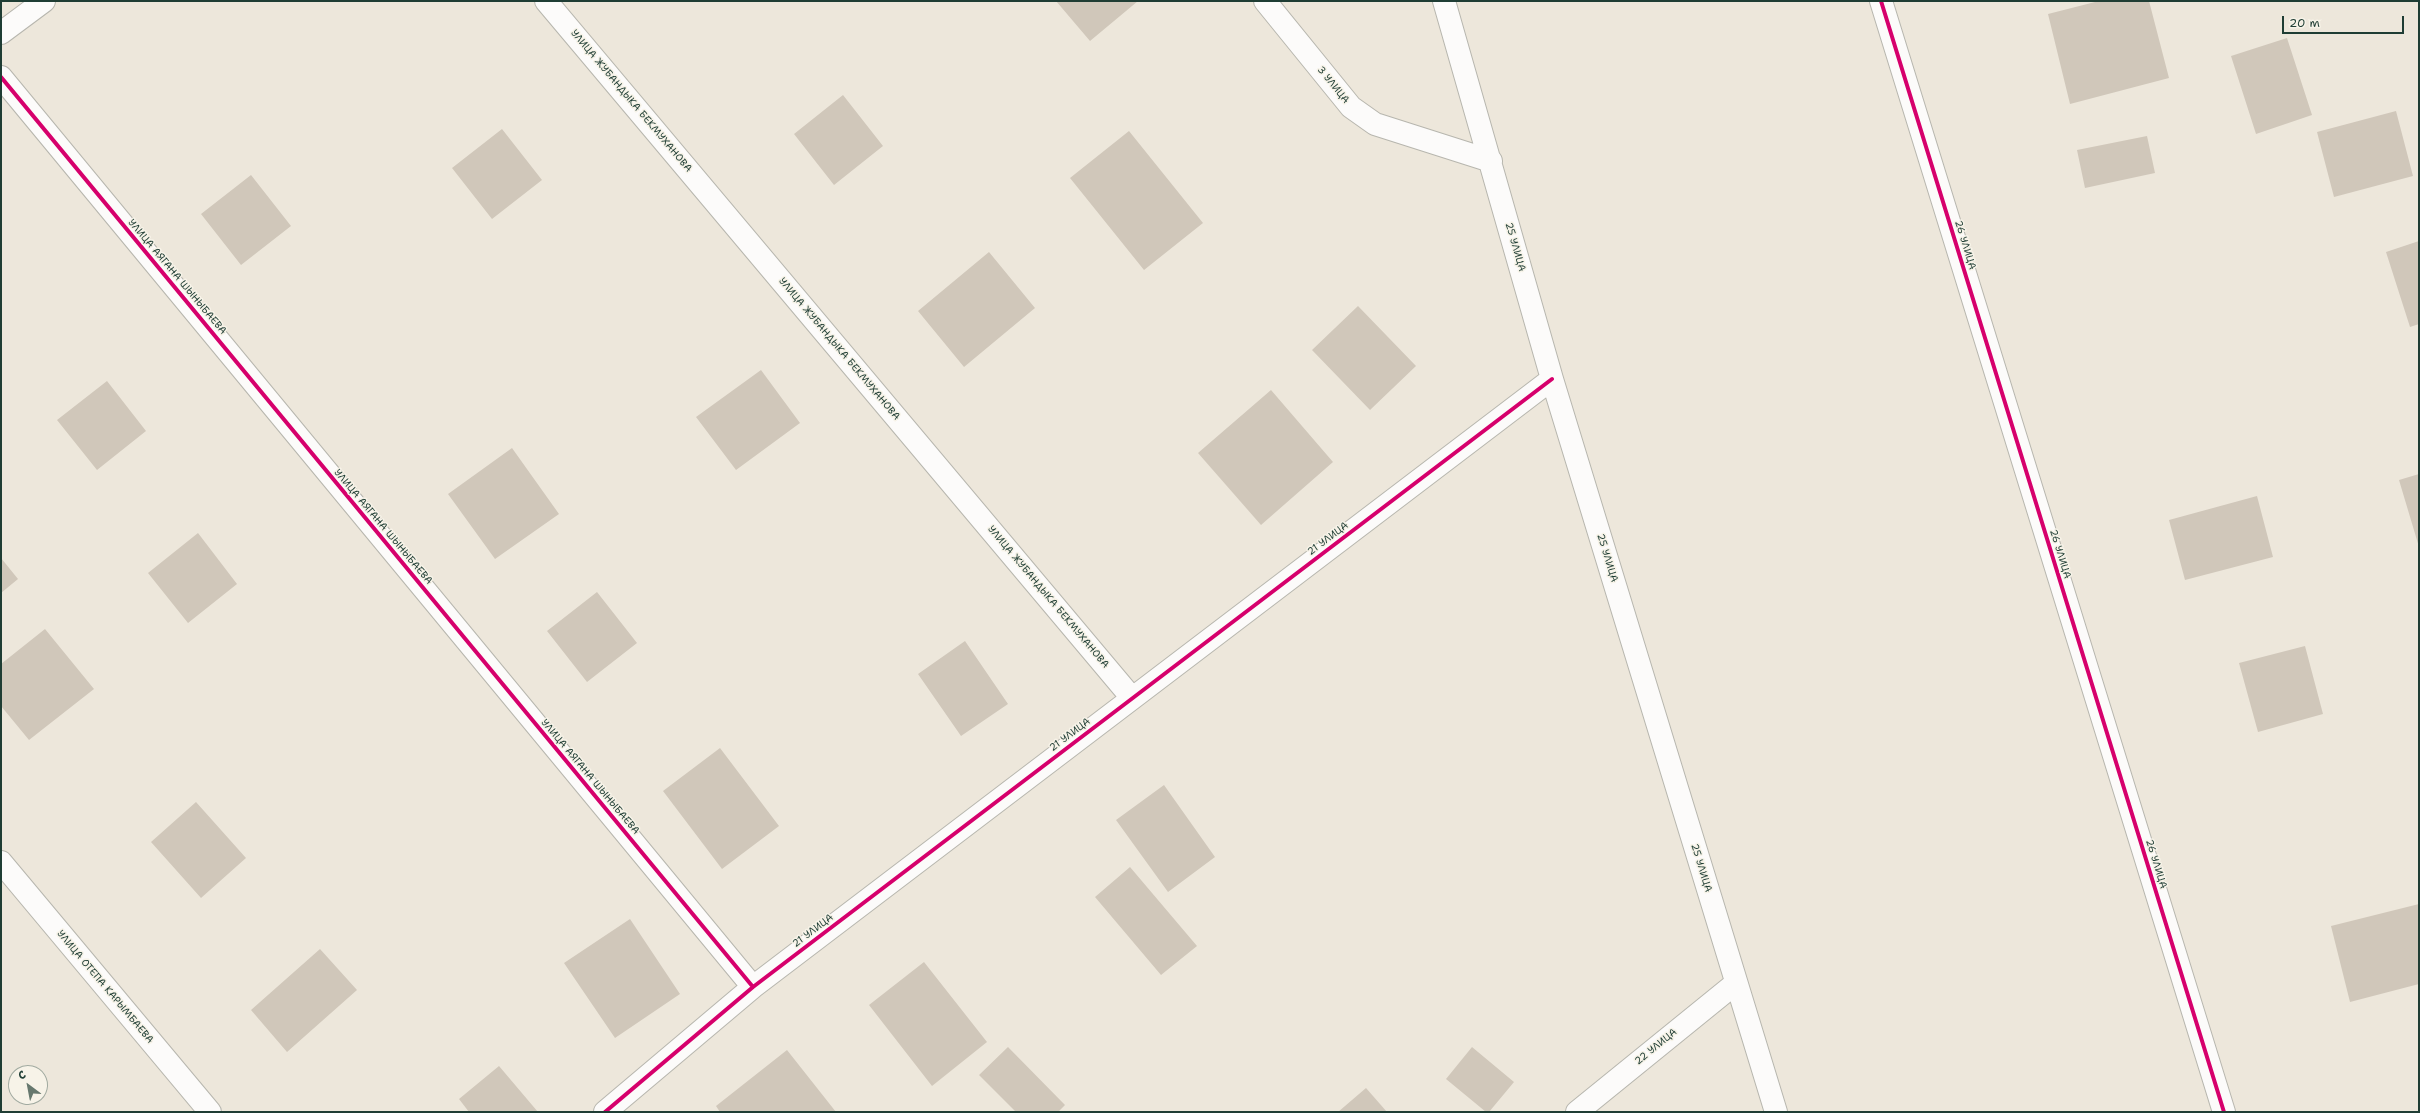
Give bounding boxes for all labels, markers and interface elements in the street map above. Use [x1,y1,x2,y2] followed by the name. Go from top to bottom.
[2284,8,2406,34] scale bar
[2289,15,2320,31] text: 20 m
[568,27,694,175] street label: УЛИЦА ЖУБАНДЫКА БЕКМУХАНОВА
[1314,64,1352,106] street label: 3 УЛИЦА
[125,217,229,337] street label: УЛИЦА АЯГАНА ШЫНЫБАЕВА
[1952,219,1978,271] street label: 26 УЛИЦА
[1502,221,1528,273] street label: 25 УЛИЦА
[776,275,902,423] street label: УЛИЦА ЖУБАНДЫКА БЕКМУХАНОВА
[331,467,435,587] street label: УЛИЦА АЯГАНА ШЫНЫБАЕВА
[1305,520,1351,558] street label: 21 УЛИЦА
[985,523,1111,671] street label: УЛИЦА ЖУБАНДЫКА БЕКМУХАНОВА
[2047,528,2073,580] street label: 26 УЛИЦА
[1594,532,1620,584] street label: 25 УЛИЦА
[1047,716,1093,754] street label: 21 УЛИЦА
[538,717,642,837] street label: УЛИЦА АЯГАНА ШЫНЫБАЕВА
[2143,838,2169,890] street label: 26 УЛИЦА
[1688,842,1714,894] street label: 25 УЛИЦА
[790,912,836,950] street label: 21 УЛИЦА
[54,928,156,1046] street label: УЛИЦА ОТЕПА КАРЫМБАЕВА
[1632,1026,1680,1068] street label: 22 УЛИЦА
[8,1065,48,1105] north arrow
[15,1067,29,1083] text: С

